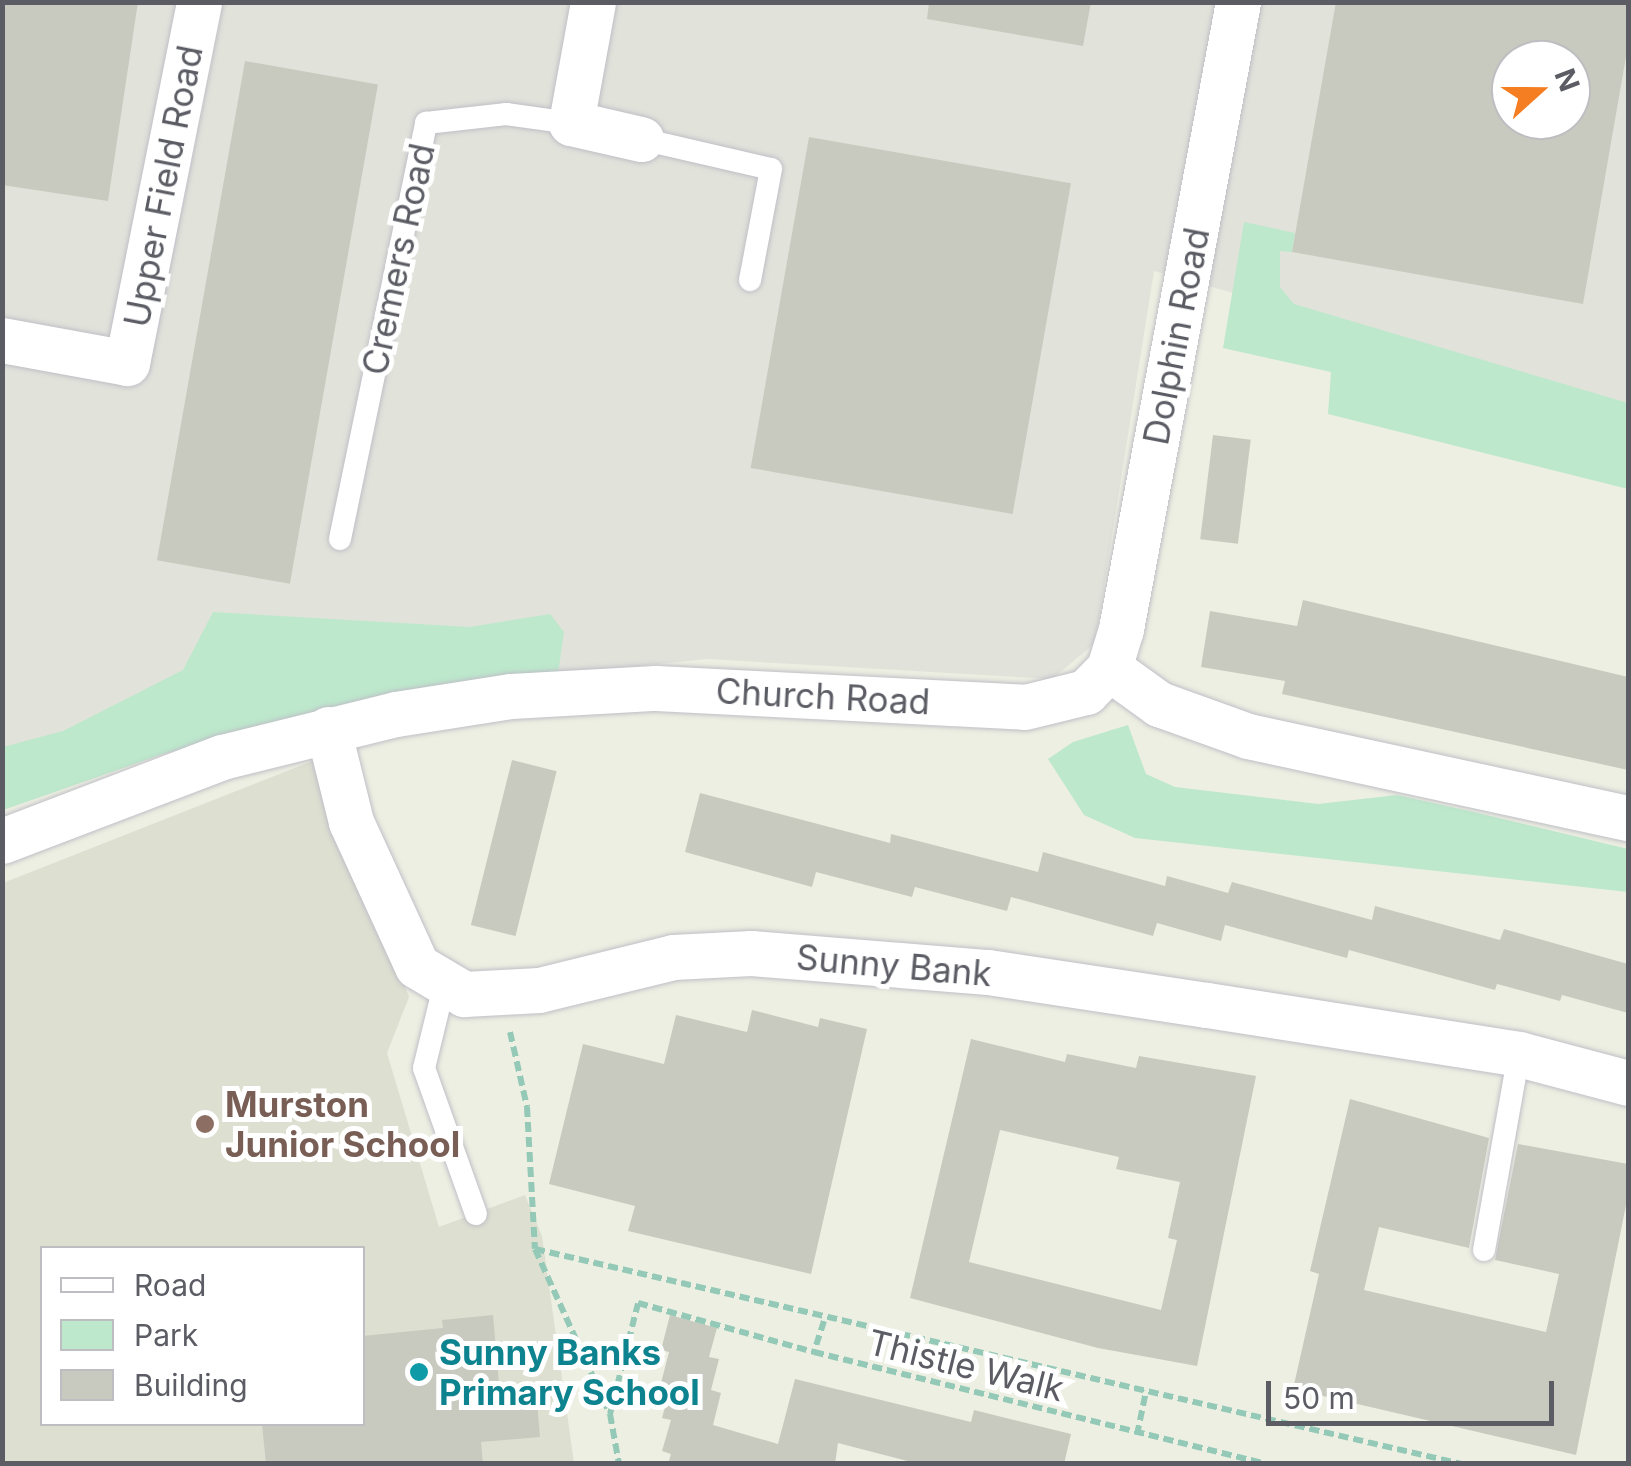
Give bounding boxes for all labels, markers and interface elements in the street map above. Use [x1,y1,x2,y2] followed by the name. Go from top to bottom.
[1491,40,1591,140] north arrow
[115,42,211,330] street label: Upper Field Road
[1547,64,1587,96] text: N
[353,139,443,379] street label: Cremers Road
[1134,224,1218,448] street label: Dolphin Road
[715,669,931,723] street label: Church Road
[795,936,993,994] street label: Sunny Bank
[225,1083,460,1165] place label: Murston Junior School
[194,1113,216,1135] marker: Murston Junior School
[40,1246,365,1426] legend
[134,1267,206,1303] text: Road
[134,1317,198,1353] text: Park
[864,1320,1068,1410] street label: Thistle Walk
[439,1331,700,1413] place label: Sunny Banks Primary School
[408,1361,430,1383] marker: Sunny Banks Primary School
[1271,1361,1558,1423] scale bar
[134,1367,248,1403] text: Building
[1283,1380,1355,1416] text: 50 m

